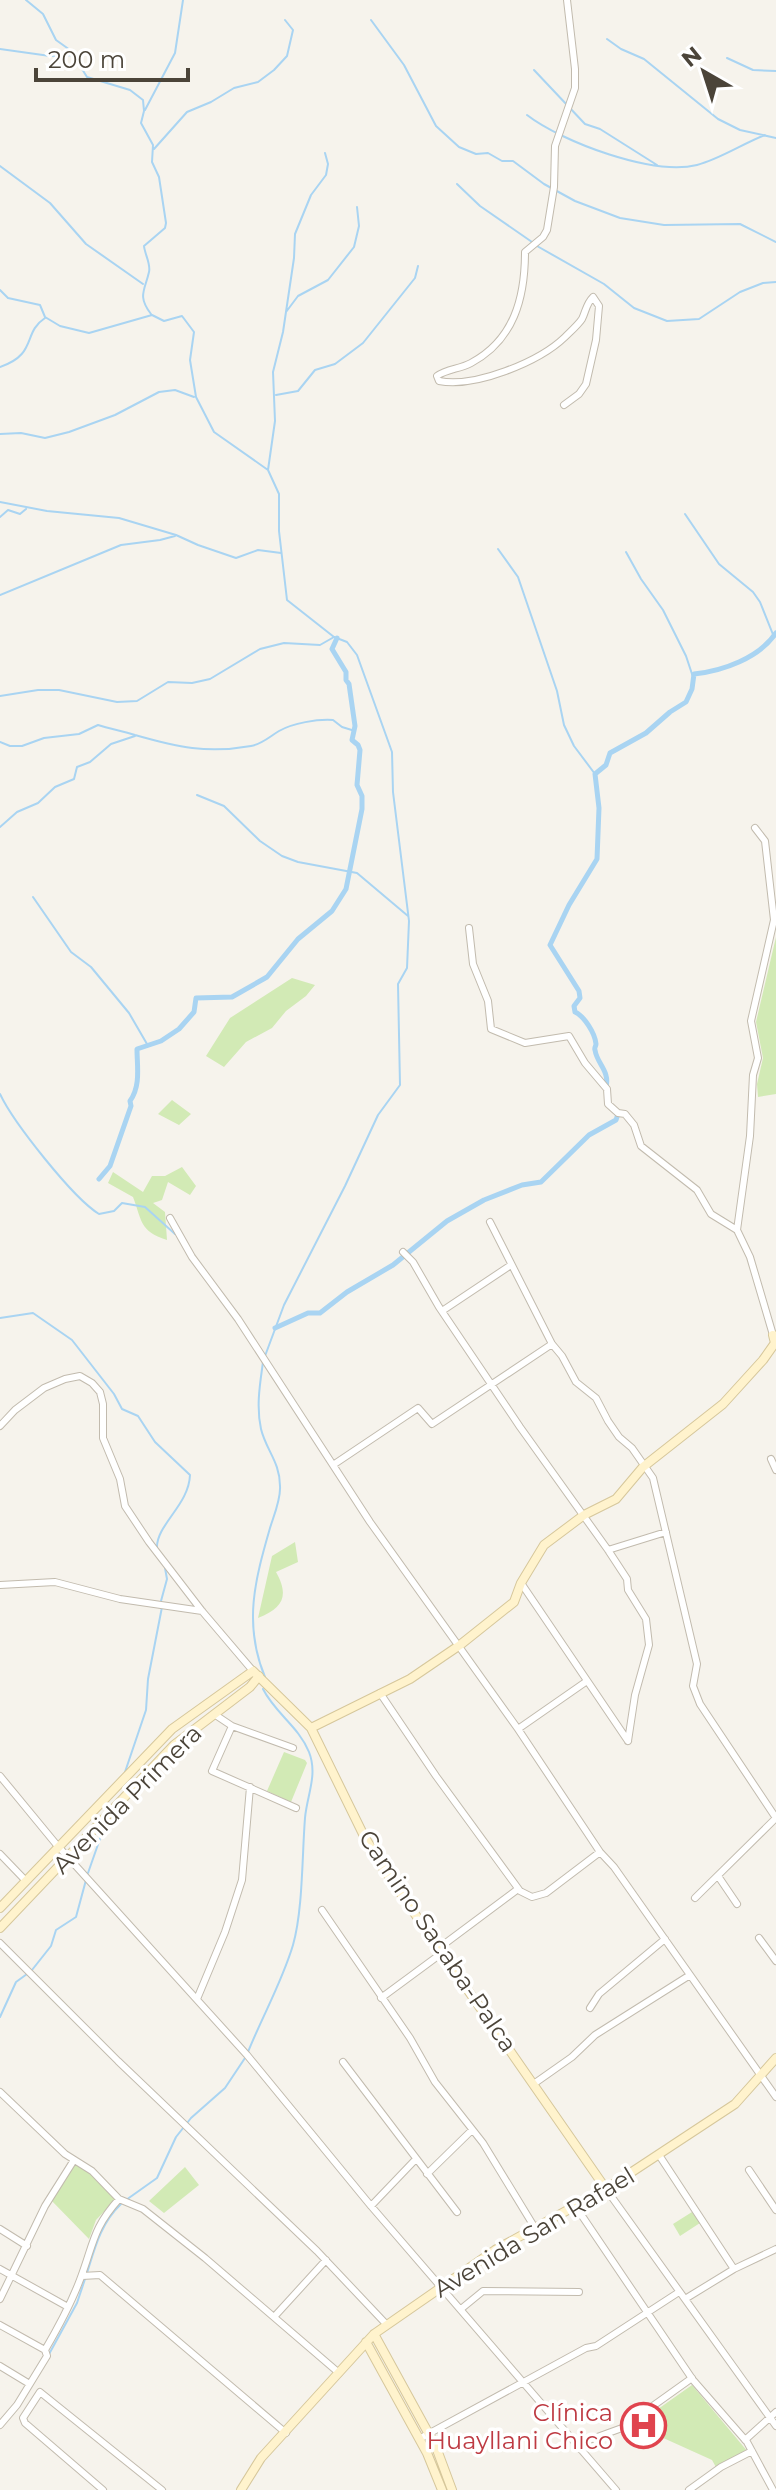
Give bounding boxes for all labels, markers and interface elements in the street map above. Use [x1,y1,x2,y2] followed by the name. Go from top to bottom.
[36,32,188,82] scale bar
[664,32,744,112] north arrow
[676,41,707,73] text: N
[48,45,125,74] text: 200 m
[47,1719,207,1879] street label: Avenida Primera
[353,1824,523,2058] street label: Camino Sacaba-Palca
[428,2161,640,2303] street label: Avenida San Rafael
[427,2398,613,2455] place label: Clínica Huayllani Chico
[620,2402,668,2450] hospital icon: Clínica Huayllani Chico

